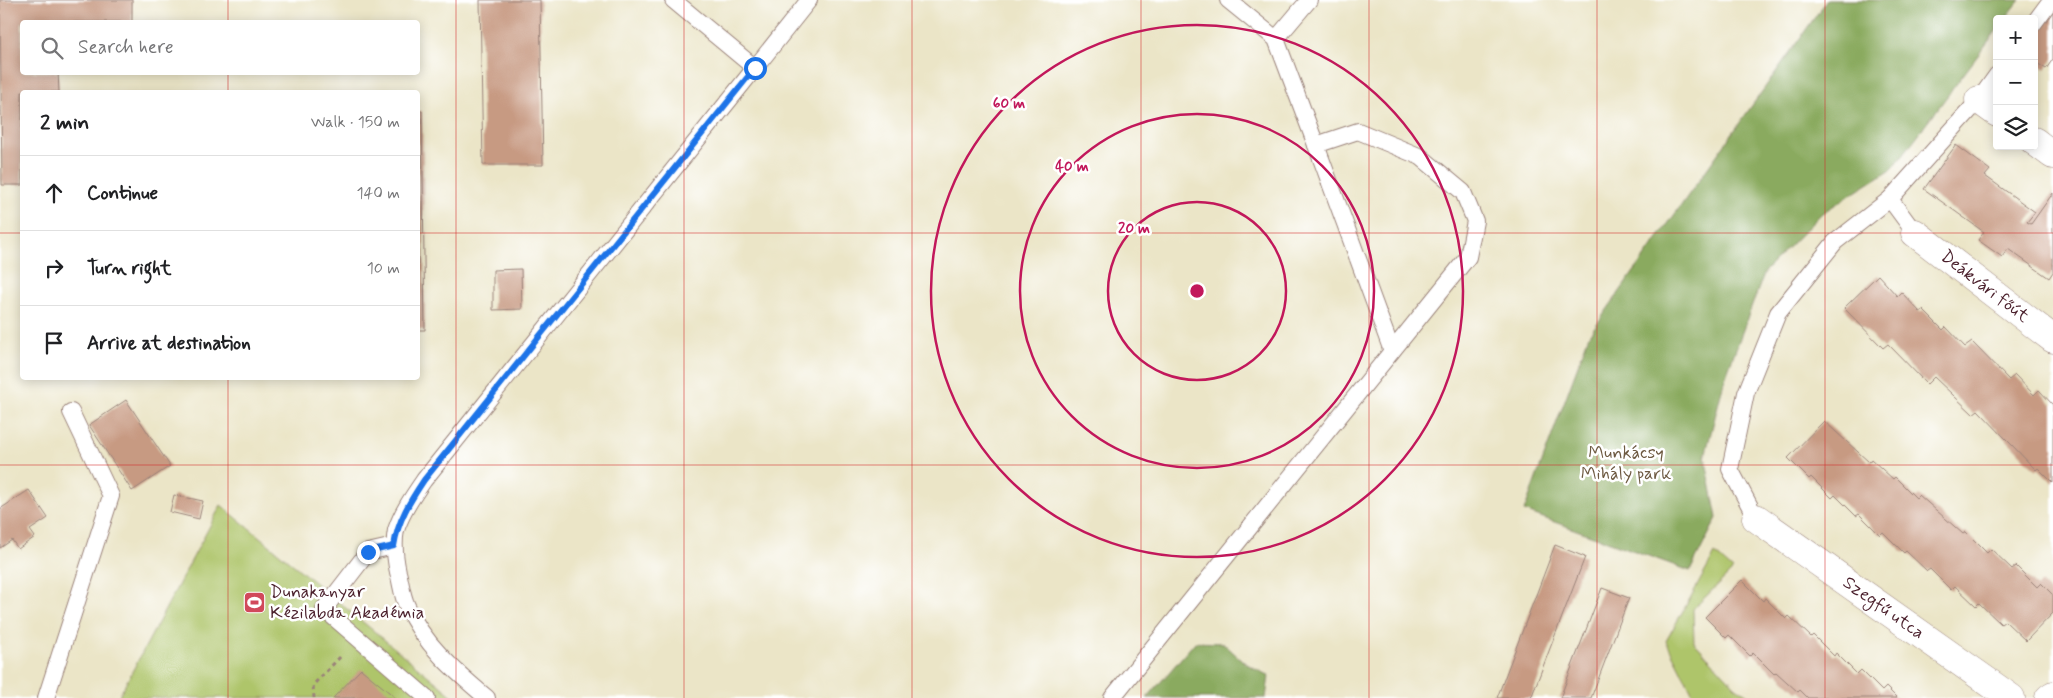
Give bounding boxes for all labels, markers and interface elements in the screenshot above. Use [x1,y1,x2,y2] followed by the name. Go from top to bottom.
[1993,15,2038,150] map controls
[1993,15,2038,60] button: +
[20,20,420,75] search box
[38,34,66,62] icon: search
[78,35,174,60] text: Search here
[744,57,767,80] route start
[1993,60,2038,105] button: −
[993,94,1025,114] text: 60 m
[1993,105,2038,150] button: layers
[40,109,89,137] text: 2 min
[311,112,400,133] text: Walk · 150 m
[1055,157,1089,177] text: 40 m
[40,179,68,207] icon: ahead
[87,181,158,206] text: Continue
[356,183,400,204] text: 140 m
[1118,219,1150,239] text: 20 m
[1936,245,2034,329] street label: Deákvári főút
[40,254,68,282] icon: right
[87,256,171,281] text: Turn right
[367,258,400,279] text: 10 m
[1188,282,1206,300] centre of rings
[40,329,68,357] icon: arrive
[87,331,251,356] text: Arrive at destination
[1581,441,1671,486] park label: Munkácsy Mihály park
[357,541,380,564] route end
[1838,571,1929,645] street label: Szegfű utca
[270,580,424,625] place label: Dunakanyar Kézilabda Akadémia
[242,590,266,614] sports icon: Dunakanyar Kézilabda Akadémia

